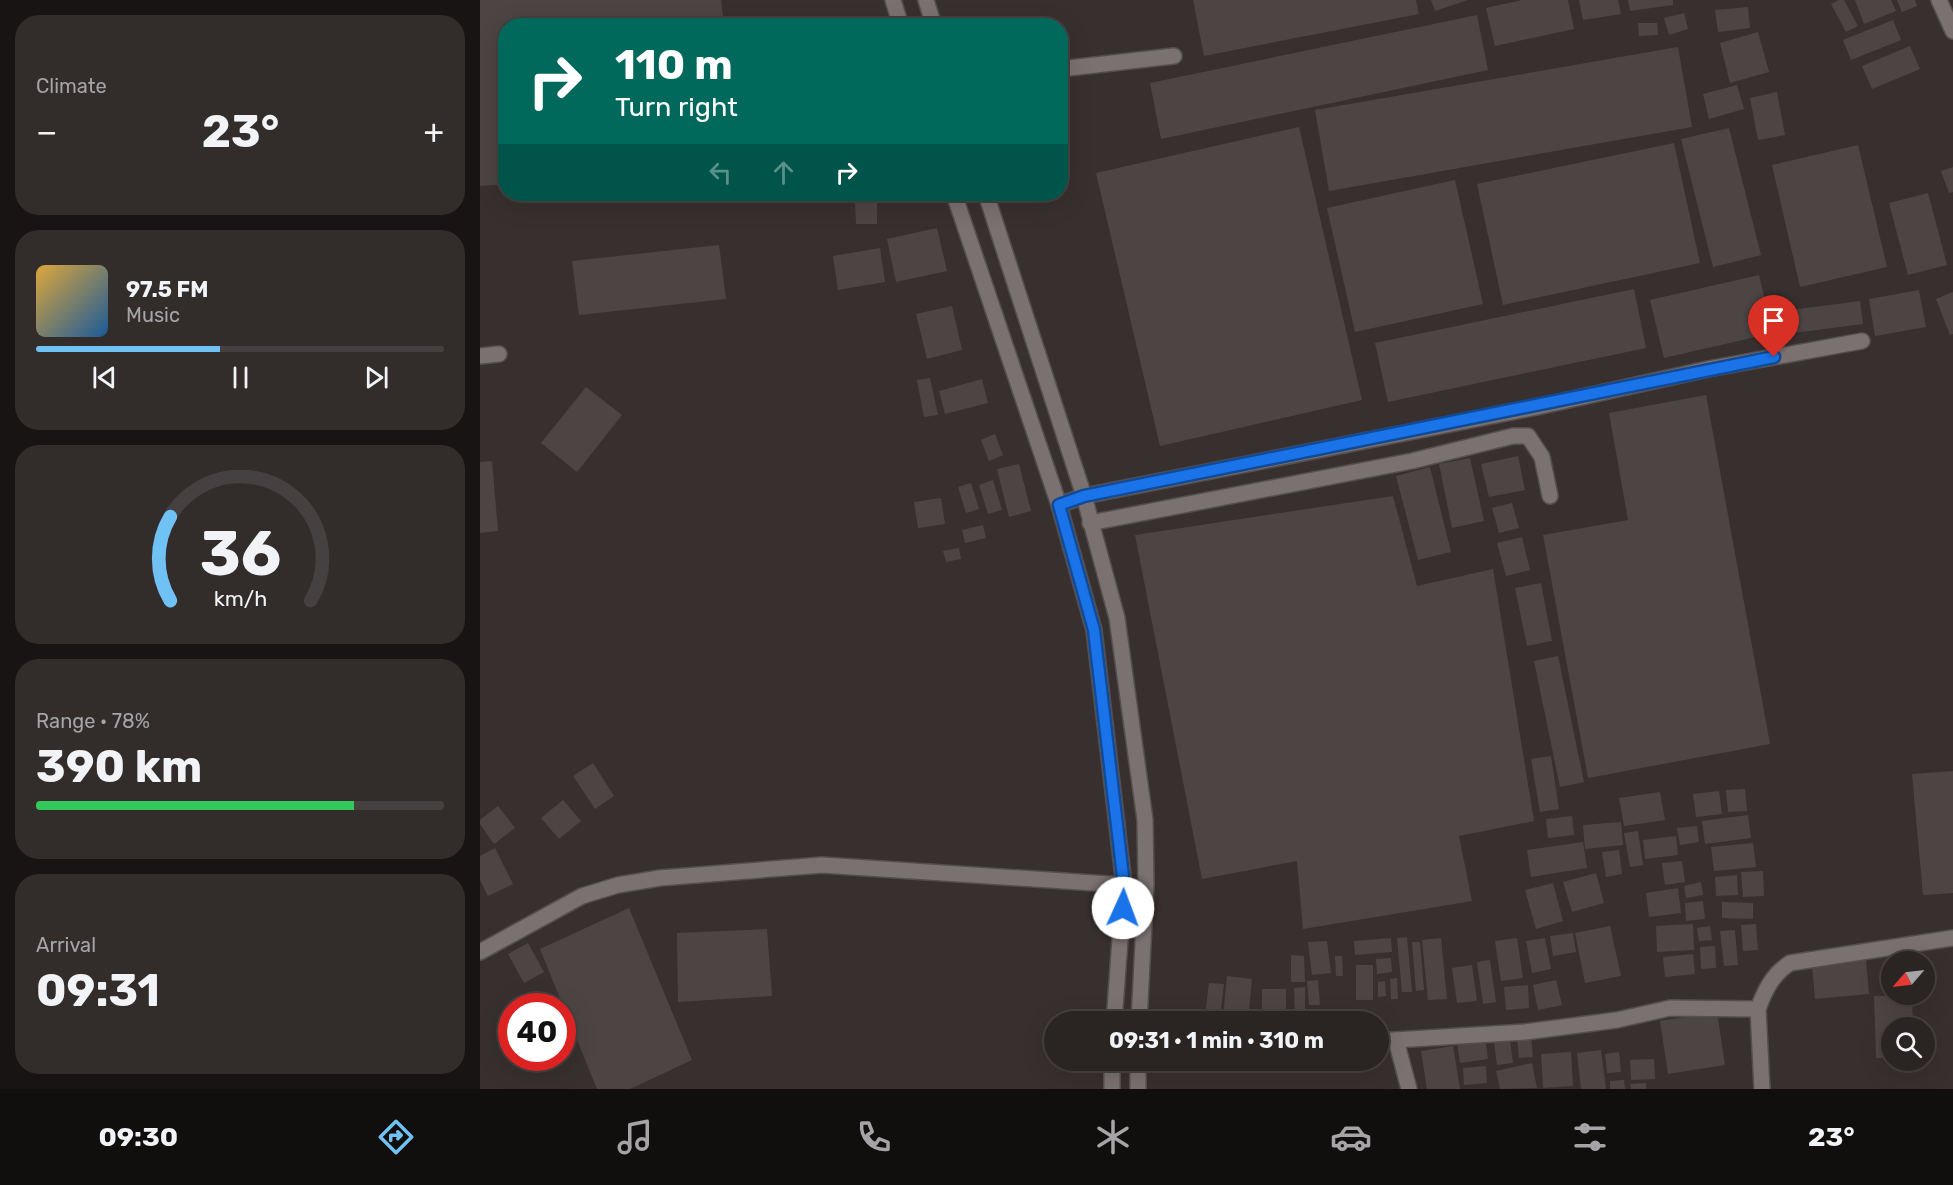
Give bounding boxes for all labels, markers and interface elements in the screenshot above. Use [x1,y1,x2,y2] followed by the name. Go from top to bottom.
[615,40,733,90] text: 110 m
[516,42,594,120] icon: right
[36,74,107,98] text: Climate
[615,91,738,123] text: Turn right
[202,105,279,158] text: 23°
[36,112,57,151] text: −
[423,112,444,151] text: +
[704,156,737,189] icon: left
[767,156,800,189] icon: ahead
[830,156,863,189] icon: right
[126,276,208,303] text: 97.5 FM
[1748,295,1799,357] pin
[126,303,180,327] text: Music
[1757,304,1790,337] icon: arrive
[88,361,121,394] icon: previous
[224,361,257,394] icon: pause
[360,361,393,394] icon: next
[199,518,281,592] text: 36
[213,587,267,612] text: km/h
[36,709,150,733] text: Range · 78%
[36,740,202,793] text: 390 km
[1091,876,1155,940] position arrow
[36,933,96,957] text: Arrival
[1881,951,1935,1005] north arrow
[1881,951,1935,1071] map controls
[36,964,160,1017] text: 09:31
[498,993,576,1071] speed limit sign: 40
[1881,1017,1935,1071] button: search
[1109,1027,1324,1054] text: 09:31 · 1 min · 310 m
[375,1116,417,1158] icon: directions
[614,1116,656,1158] icon: music
[853,1116,895,1158] icon: phone
[1092,1116,1134,1158] icon: climate
[1330,1116,1372,1158] icon: car
[1569,1116,1611,1158] icon: filters
[98,1121,178,1153] text: 09:30
[1808,1121,1855,1153] text: 23°

